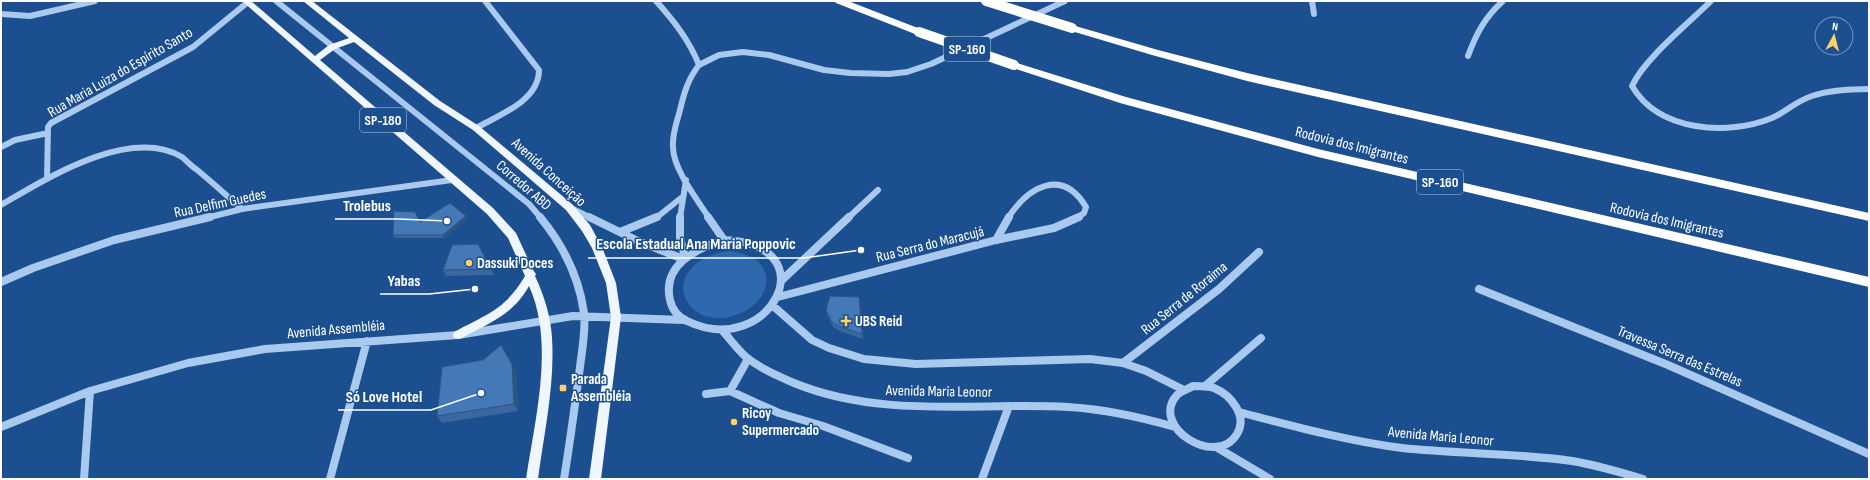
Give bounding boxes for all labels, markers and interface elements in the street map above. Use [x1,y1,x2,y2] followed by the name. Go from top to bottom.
[1814,16,1854,56] north arrow
[1831,20,1839,33] text: N
[44,23,196,122] street label: Rua Maria Luiza do Espírito Santo
[944,37,990,61] road number: SP-160
[360,108,406,132] road number: SP-180
[1293,122,1410,169] street label: Rodovia dos Imigrantes
[507,133,590,211] street label: Avenida Conceição
[492,156,555,215] street label: Corredor ABD
[1417,170,1463,194] road number: SP-160
[172,184,268,223] street label: Rua Delfim Guedes
[335,191,398,219] callout: Trolebus
[343,197,391,216] text: Trolebus
[1608,198,1726,243] street label: Rodovia dos Imigrantes
[874,222,986,267] street label: Rua Serra do Maracujá
[588,230,804,258] callout: Escola Estadual Ana Maria Poppovic
[596,235,796,254] text: Escola Estadual Ana Maria Poppovic
[477,254,554,273] place label: Dassuki Doces
[464,258,474,268] marker: Dassuki Doces
[1137,258,1232,339] street label: Rua Serra de Roraima
[380,266,429,294] callout: Yabas
[388,272,420,291] text: Yabas
[855,312,902,331] place label: UBS Reid
[840,315,852,327] marker: UBS Reid
[285,316,386,343] street label: Avenida Assembléia
[1614,322,1745,391] street label: Travessa Serra das Estrelas
[570,370,631,406] place label: Parada Assembléia
[885,381,993,402] street label: Avenida Maria Leonor
[338,382,431,410] callout: Só Love Hotel
[558,383,568,393] marker: Parada Assembléia
[346,388,422,407] text: Só Love Hotel
[742,404,819,440] place label: Ricoy Supermercado
[729,417,739,427] marker: Ricoy Supermercado
[1386,422,1495,451] street label: Avenida Maria Leonor

